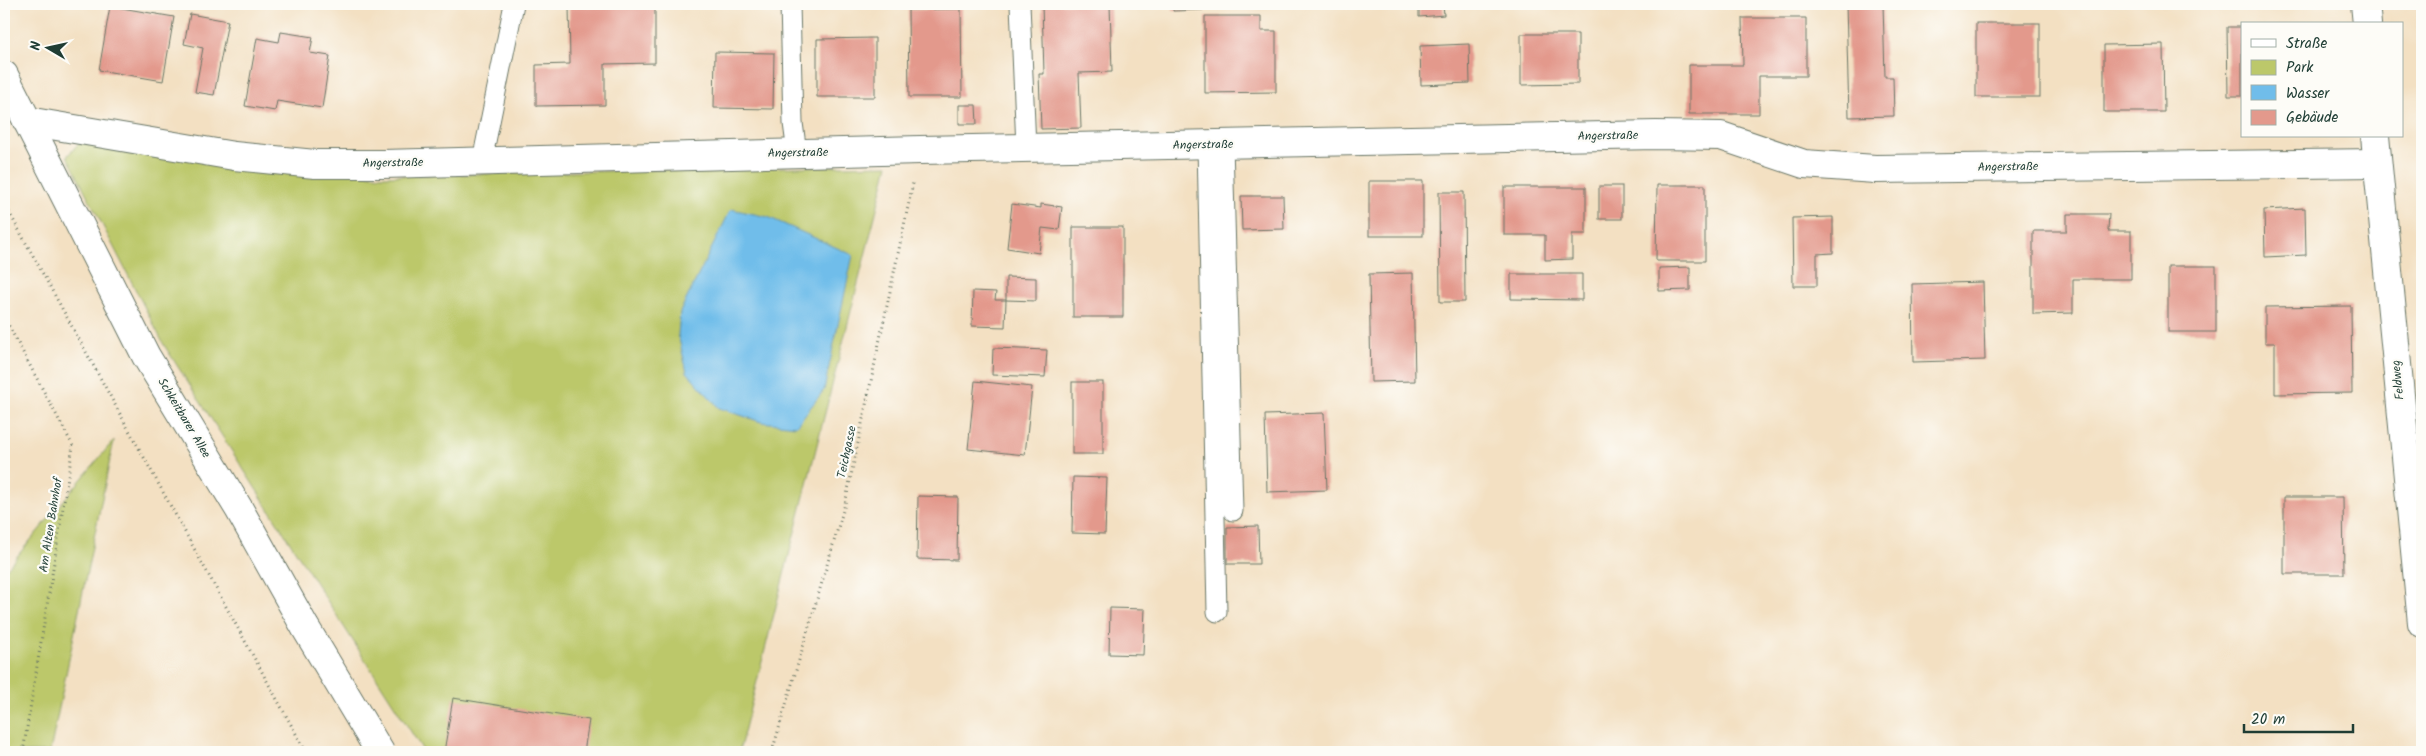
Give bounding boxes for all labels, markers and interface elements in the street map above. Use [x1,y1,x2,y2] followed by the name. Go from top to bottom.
[22,22,72,72] north arrow
[2241,22,2404,138] legend
[2286,32,2328,56] text: Straße
[25,40,48,52] text: N
[2286,56,2314,80] text: Park
[2286,82,2330,106] text: Wasser
[2286,106,2339,130] text: Gebäude
[1578,126,1639,146] street label: Angerstraße
[1173,135,1234,155] street label: Angerstraße
[768,143,829,163] street label: Angerstraße
[363,153,424,173] street label: Angerstraße
[1978,157,2039,177] street label: Angerstraße
[2386,359,2410,401] street label: Feldweg
[152,374,216,462] street label: Schkeitbarer Allee
[832,423,862,480] street label: Teichgasse
[34,475,68,574] street label: Am Alten Bahnhof
[2244,701,2352,733] scale bar
[2251,708,2285,732] text: 20 m

